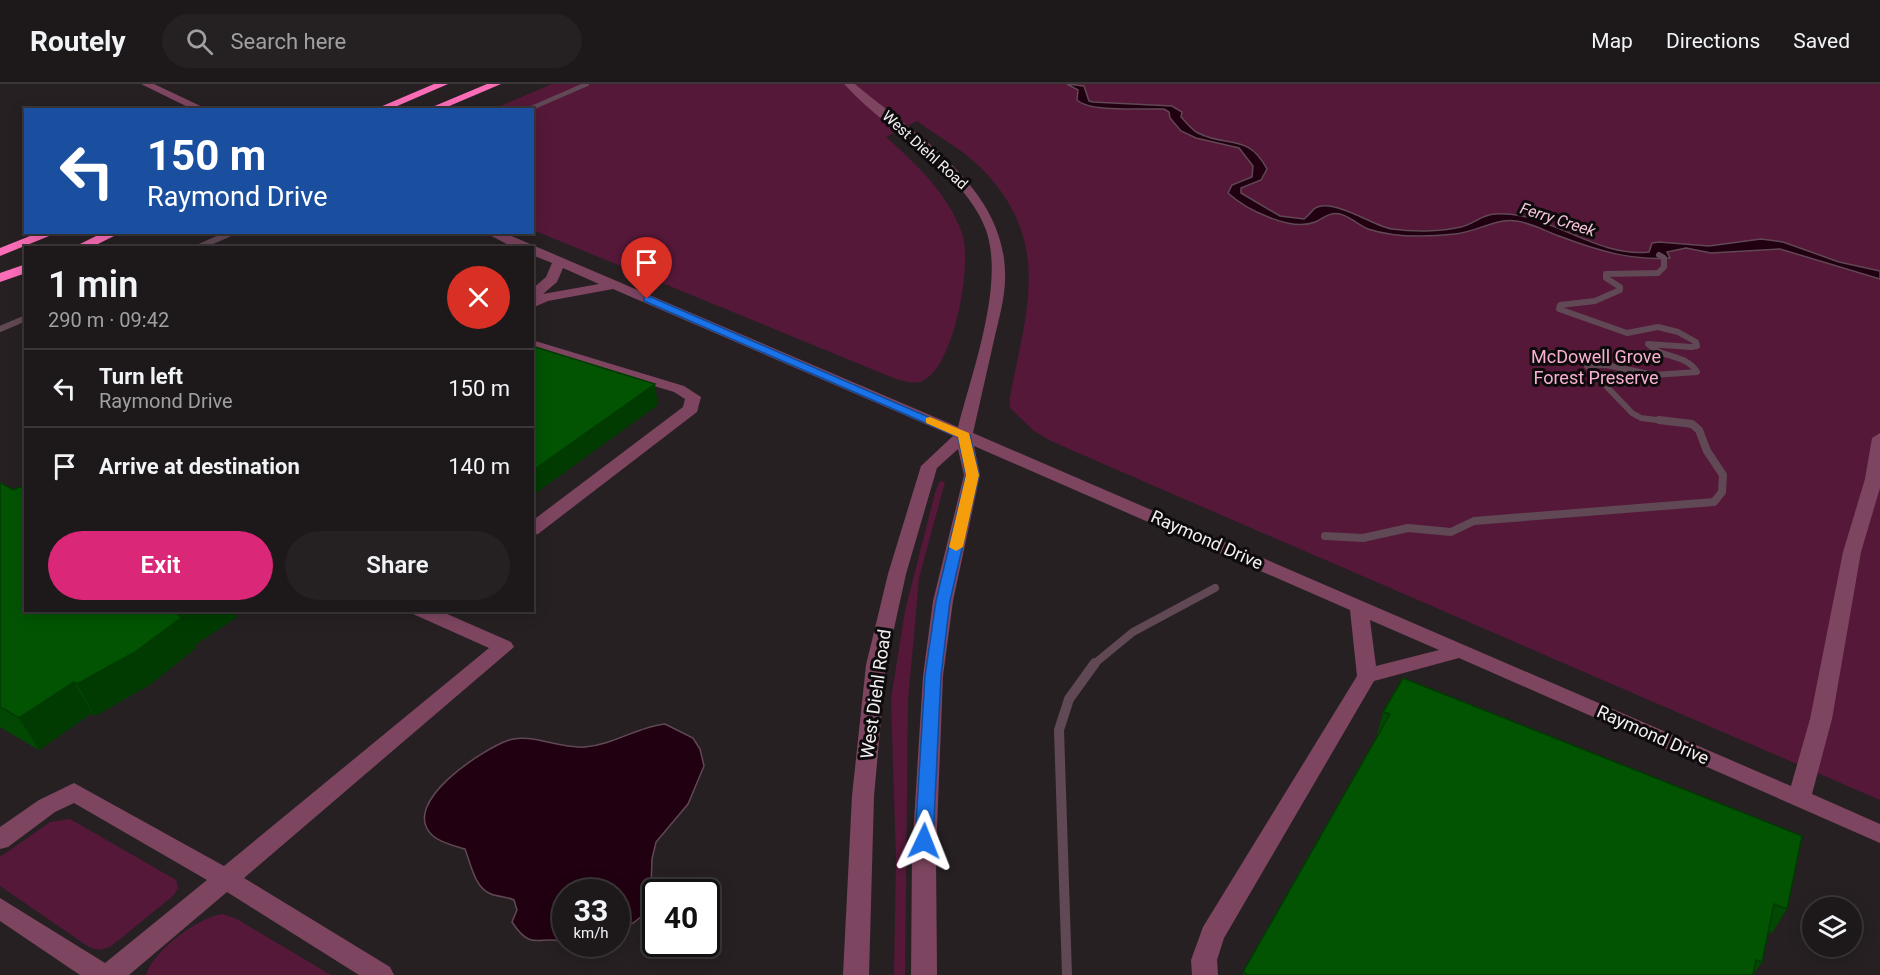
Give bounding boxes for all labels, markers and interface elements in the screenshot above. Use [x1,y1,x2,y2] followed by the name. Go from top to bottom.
[162,14,582,68] search box
[30,25,126,58] text: Routely
[183,25,216,58] icon: search
[231,29,346,54] text: Search here
[1591,29,1633,53] text: Map
[1666,29,1760,53] text: Directions
[1793,29,1850,53] text: Saved
[879,107,971,193] street label: West Diehl Road
[147,131,266,180] text: 150 m
[48,132,126,210] icon: left
[147,181,327,213] text: Raymond Drive
[1518,198,1599,241] water label: Ferry Creek
[621,237,672,299] pin
[630,246,663,279] icon: arrive
[48,264,138,306] text: 1 min
[447,266,510,329] button: close
[48,308,169,332] text: 290 m · 09:42
[1531,346,1661,388] park label: McDowell Grove Forest Preserve
[99,364,183,389] text: Turn left
[48,372,81,405] icon: left
[448,376,510,401] text: 150 m
[99,389,233,413] text: Raymond Drive
[48,450,81,483] icon: arrive
[99,454,300,479] text: Arrive at destination
[448,454,510,479] text: 140 m
[1148,505,1266,574] street label: Raymond Drive
[48,531,273,600] button: Exit
[285,531,510,600] button: Share
[856,628,895,760] street label: West Diehl Road
[1594,700,1712,769] street label: Raymond Drive
[892,809,956,873] position arrow
[642,879,720,957] speed limit sign: 40
[574,893,608,928] text: 33
[1802,897,1862,957] map controls
[1802,897,1862,957] button: layers
[573,924,609,942] text: km/h

